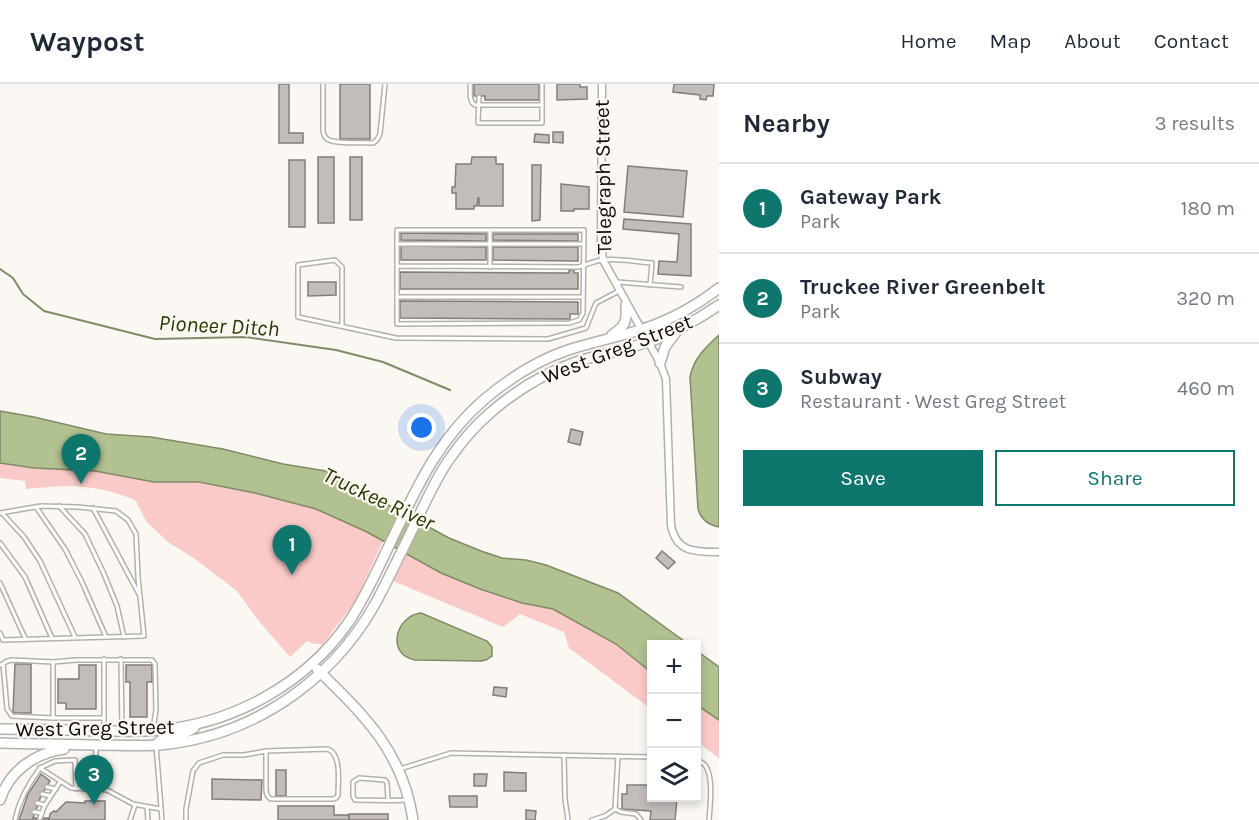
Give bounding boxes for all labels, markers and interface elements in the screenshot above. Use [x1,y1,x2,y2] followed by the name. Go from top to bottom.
[30,25,145,58] text: Waypost
[901,29,957,53] text: Home
[990,29,1031,53] text: Map
[1064,29,1121,53] text: About
[1154,29,1229,53] text: Contact
[590,99,616,255] street label: Telegraph Street
[743,108,830,139] text: Nearby
[1155,112,1235,135] text: 3 results
[800,184,942,210] text: Gateway Park
[759,197,766,220] text: 1
[1181,197,1235,220] text: 180 m
[800,210,841,233] text: Park
[800,274,1046,300] text: Truckee River Greenbelt
[756,287,769,310] text: 2
[1176,287,1235,310] text: 320 m
[800,300,841,323] text: Park
[538,309,696,389] street label: West Greg Street
[158,310,280,342] water label: Pioneer Ditch
[800,364,882,390] text: Subway
[756,377,769,400] text: 3
[1177,377,1235,400] text: 460 m
[800,390,1066,413] text: Restaurant · West Greg Street
[407,413,436,442] your location
[62,434,100,484] pin: 2
[743,450,983,506] button: Save
[995,450,1235,506] button: Share
[319,462,440,537] water label: Truckee River
[272,526,312,575] pin: 1
[647,640,701,802] map controls
[647,640,701,694] button: +
[647,694,701,748] button: −
[15,715,175,741] street label: West Greg Street
[647,748,701,802] button: layers
[74,756,113,805] pin: 3

